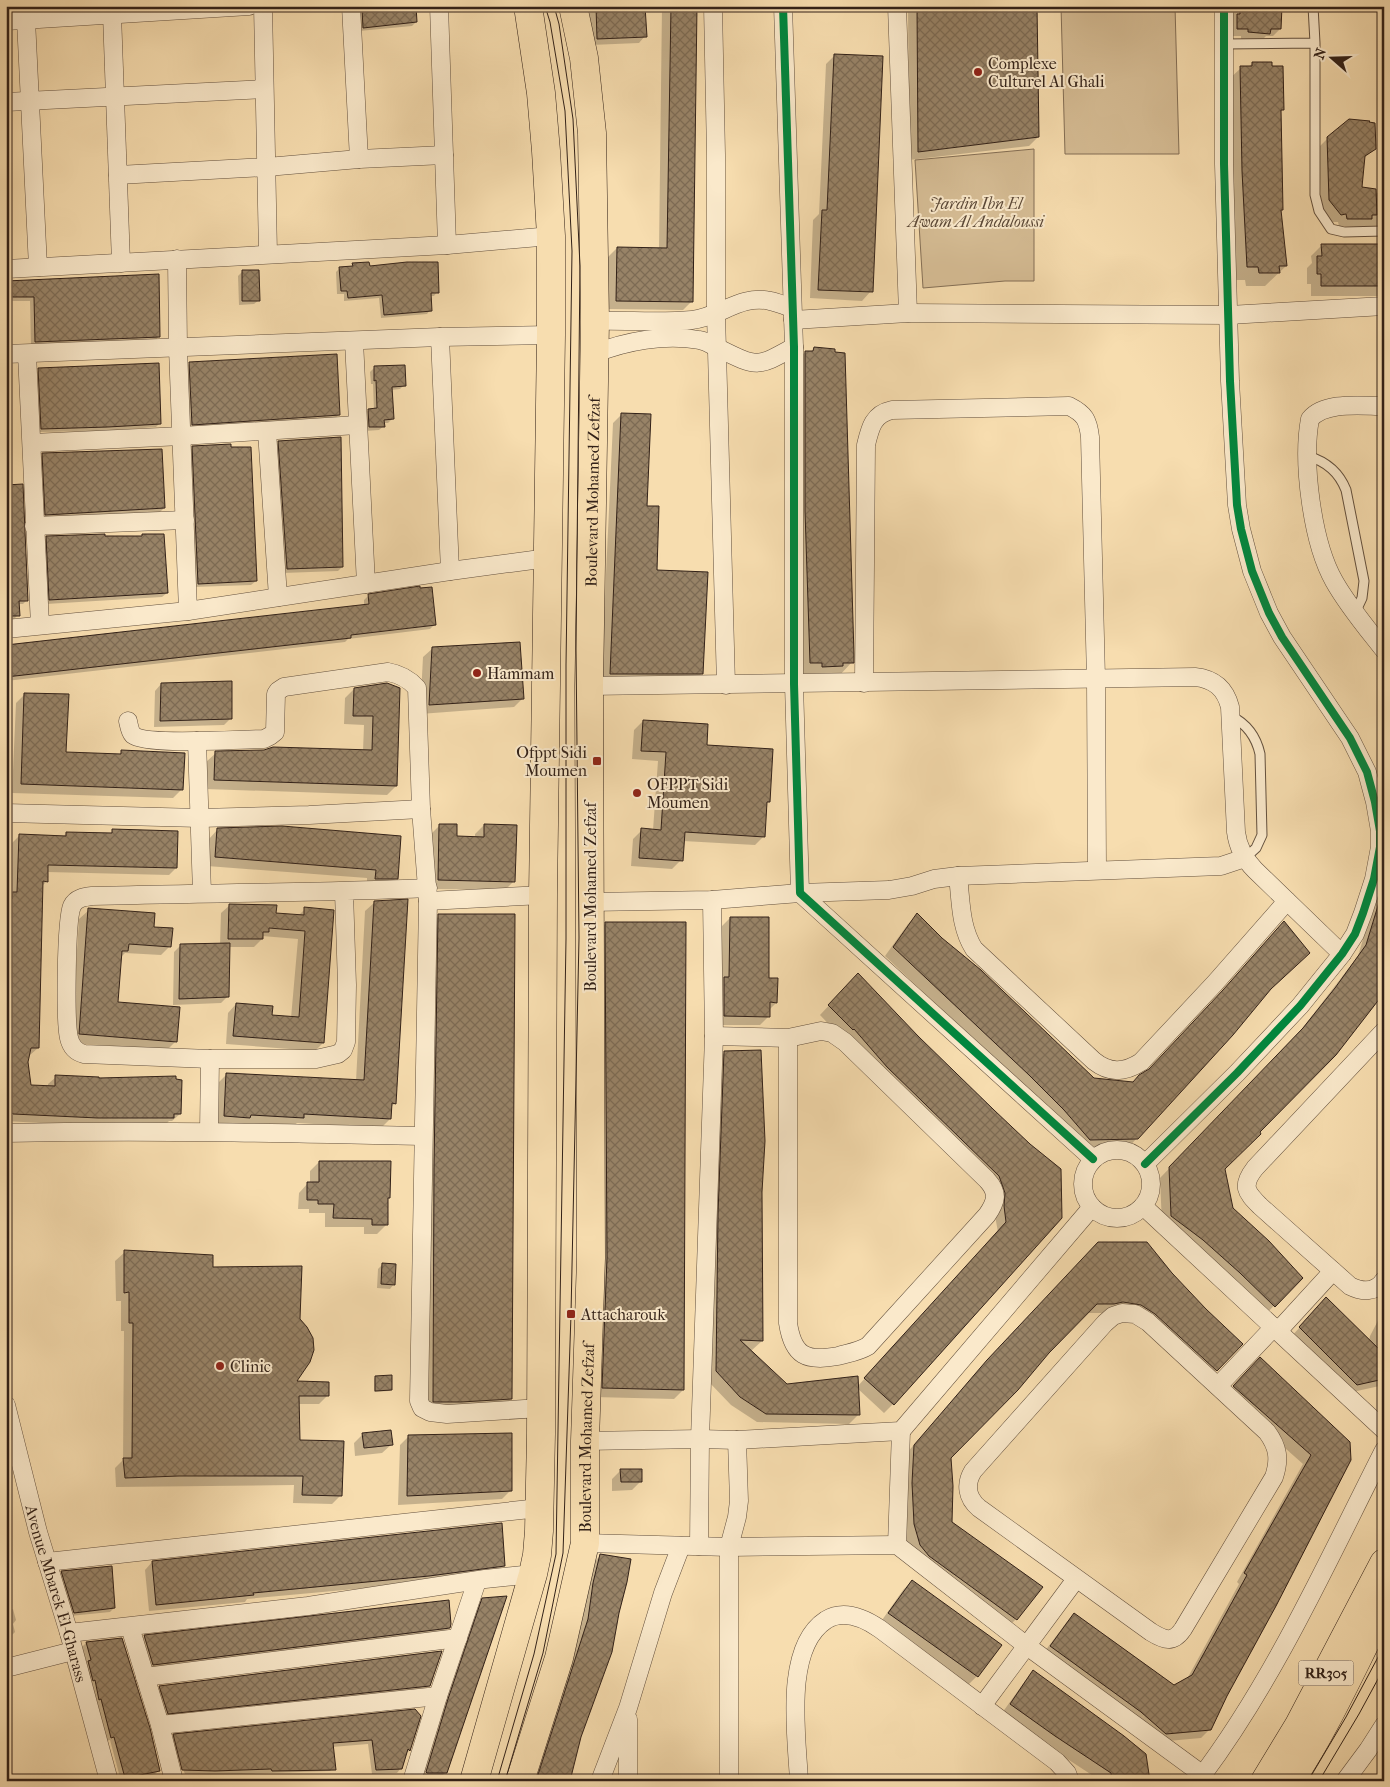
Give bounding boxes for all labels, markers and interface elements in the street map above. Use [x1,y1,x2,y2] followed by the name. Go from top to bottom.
[1308,32,1358,82] north arrow
[1310,45,1330,62] text: N
[988,54,1105,91] place label: Complexe Culturel Al Ghali
[972,66,984,78] marker: Complexe Culturel Al Ghali
[906,194,1045,231] park label: Jardin Ibn El Awam Al Andaloussi
[582,393,604,587] street label: Boulevard Mohamed Zefzaf
[487,664,555,683] place label: Hammam
[471,667,483,679] marker: Hammam
[516,743,588,780] place label: Ofppt Sidi Moumen
[591,755,603,767] marker: Ofppt Sidi Moumen
[647,775,728,812] place label: OFPPT Sidi Moumen
[631,787,643,799] marker: OFPPT Sidi Moumen
[581,799,600,992] street label: Boulevard Mohamed Zefzaf
[580,1305,666,1324] place label: Attacharouk
[565,1308,577,1320] marker: Attacharouk
[576,1339,598,1533] street label: Boulevard Mohamed Zefzaf
[230,1357,271,1376] place label: Clinic
[214,1360,226,1372] marker: Clinic
[21,1502,91,1684] street label: Avenue Mbarek El-Gharass
[1298,1660,1354,1686] road number: RR305

